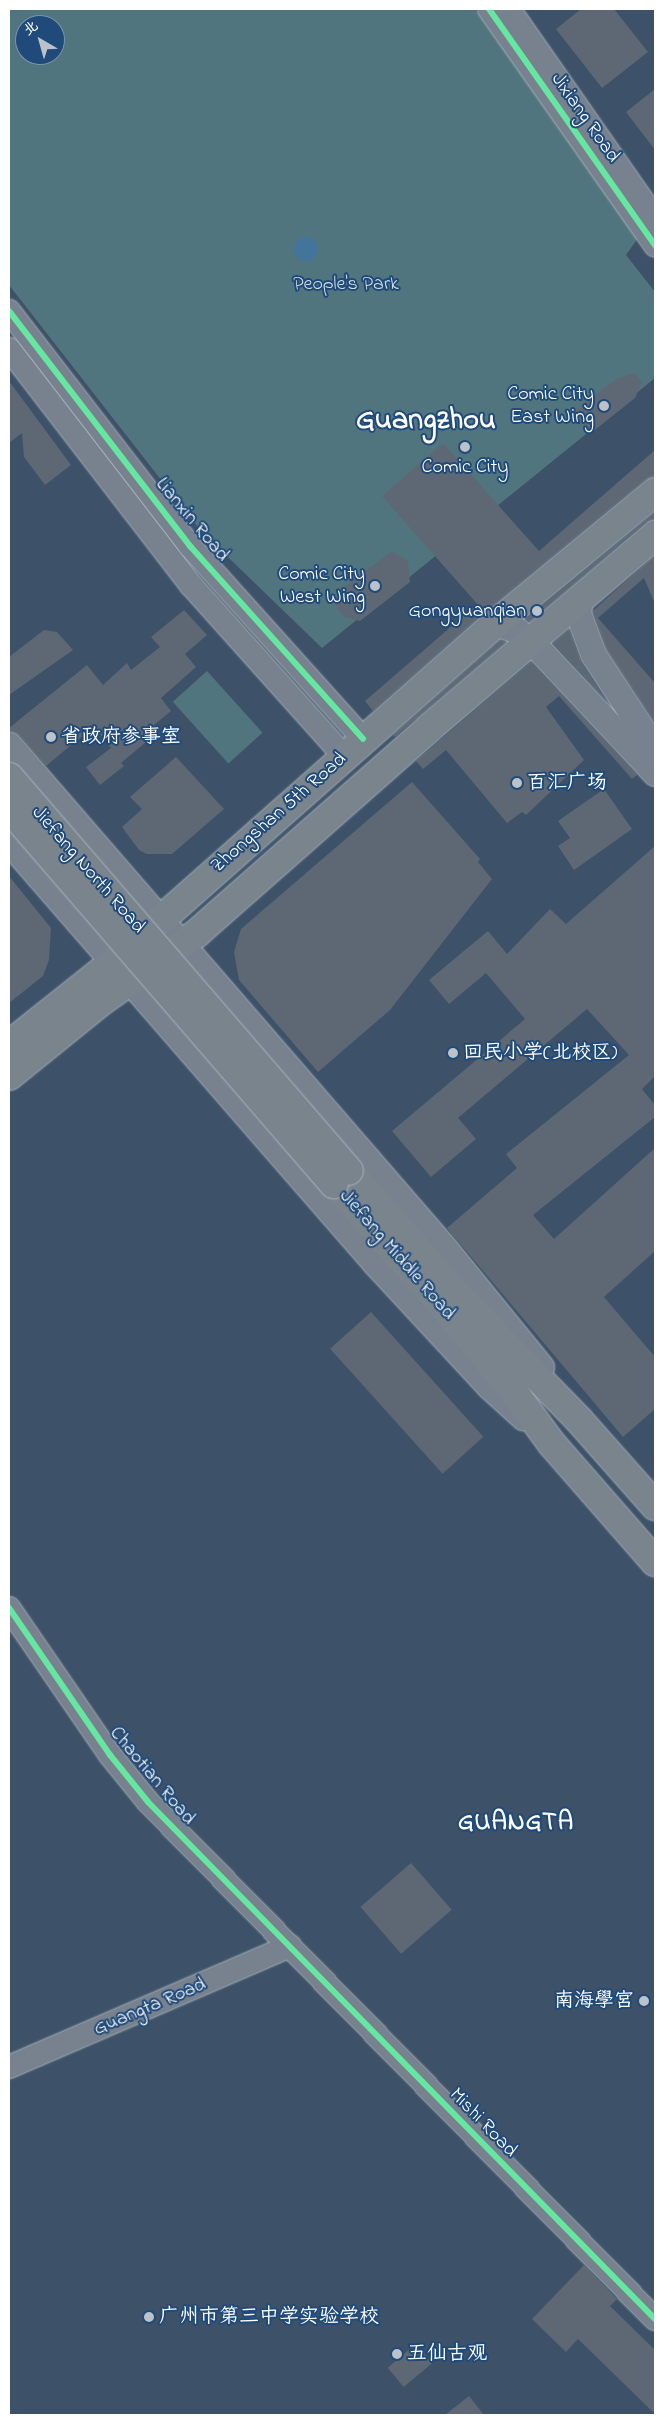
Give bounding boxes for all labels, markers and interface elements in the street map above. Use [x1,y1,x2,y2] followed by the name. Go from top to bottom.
[15,15,65,65] north arrow
[19,16,43,41] text: 北
[545,68,625,168] street label: Jixiang Road
[293,272,399,296] park label: People's Park
[507,382,594,429] place label: Comic City East Wing
[598,400,610,412] marker: Comic City East Wing
[356,403,496,439] district label: Guangzhou
[459,441,471,453] marker: Comic City
[422,455,508,479] place label: Comic City
[150,473,234,567] street label: Lianxin Road
[278,562,365,609] place label: Comic City West Wing
[369,580,381,592] marker: Comic City West Wing
[408,599,526,623] place label: Gongyuanqian
[530,604,544,618] marker: Gongyuanqian
[61,725,181,749] place label: 省政府参事室
[45,731,57,743] marker: 省政府参事室
[206,748,352,878] street label: Zhongshan 5th Road
[527,771,607,795] place label: 百汇广场
[511,777,523,789] marker: 百汇广场
[26,801,150,939] street label: Jiefang North Road
[463,1041,617,1065] place label: 回民小学(北校区)
[447,1047,459,1059] marker: 回民小学(北校区)
[334,1185,460,1325] street label: Jiefang Middle Road
[104,1722,200,1830] street label: Chaotian Road
[457,1808,575,1838] district label: GUANGTA
[90,1973,210,2041] street label: Guangta Road
[554,1989,634,2013] place label: 南海學宮
[638,1995,650,2007] marker: 南海學宮
[444,2083,522,2163] street label: Mishi Road
[159,2305,379,2329] place label: 广州市第三中学实验学校
[143,2311,155,2323] marker: 广州市第三中学实验学校
[407,2342,487,2366] place label: 五仙古观
[391,2348,403,2360] marker: 五仙古观

